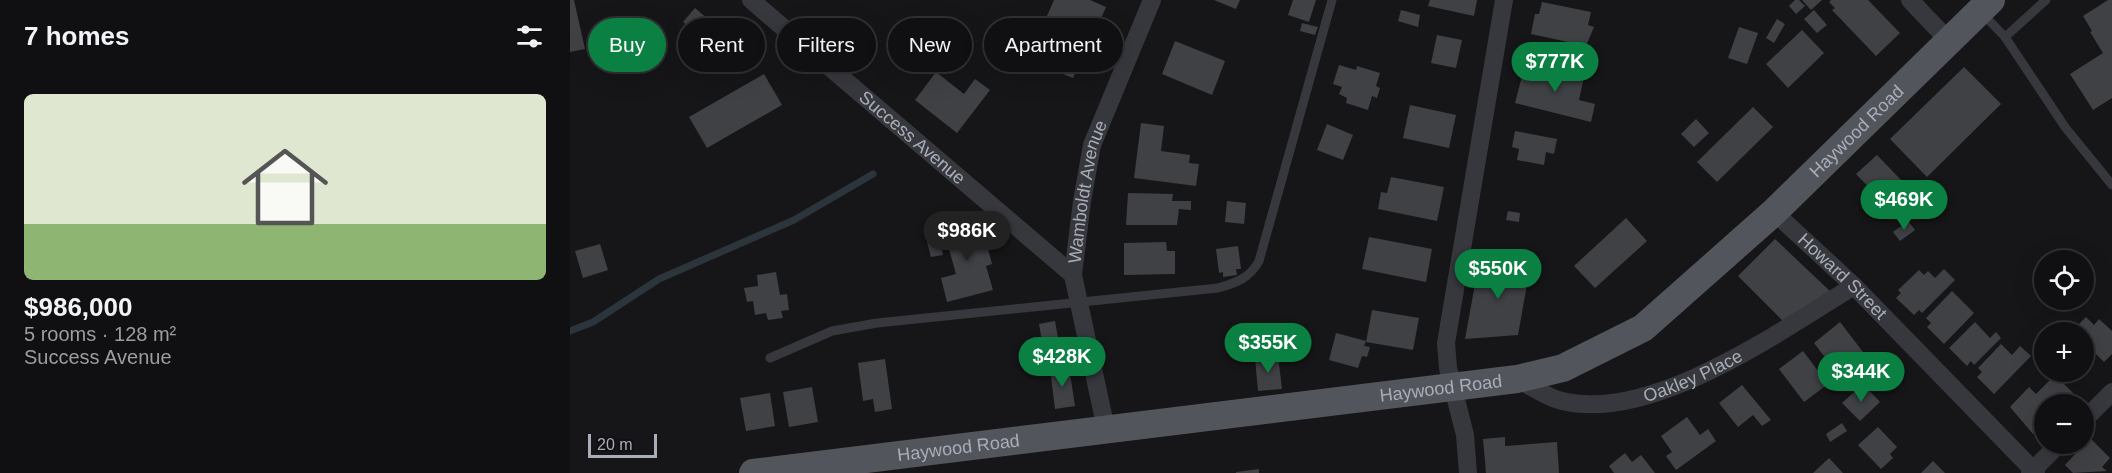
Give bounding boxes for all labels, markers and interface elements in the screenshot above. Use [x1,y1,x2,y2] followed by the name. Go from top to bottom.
[588,18,666,72] chip: Buy
[678,18,765,72] chip: Rent
[777,18,876,72] chip: Filters
[888,18,972,72] chip: New
[984,18,1123,72] chip: Apartment
[513,20,546,53] icon: filters
[24,21,130,51] text: 7 homes
[1513,42,1597,93] pin: $777K
[1526,50,1584,72] text: $777K
[1806,81,1908,181] street label: Haywood Road
[855,87,969,188] street label: Success Avenue
[1065,117,1111,264] street label: Wamboldt Avenue
[231,133,339,241] icon: home
[1862,180,1946,231] pin: $469K
[1875,188,1933,210] text: $469K
[925,211,1009,262] pin: $986K
[938,219,996,241] text: $986K
[1794,229,1891,323] street label: Howard Street
[1456,249,1540,300] pin: $550K
[2034,250,2094,454] map controls
[2034,250,2094,310] button: locate
[1469,257,1527,279] text: $550K
[24,292,132,322] text: $986,000
[2034,322,2094,382] button: +
[24,323,176,345] text: 5 rooms · 128 m²
[1226,323,1310,374] pin: $355K
[1239,331,1297,353] text: $355K
[1020,337,1104,388] pin: $428K
[1033,345,1091,367] text: $428K
[24,346,172,368] text: Success Avenue
[1641,346,1746,406] street label: Oakley Place
[1819,352,1903,403] pin: $344K
[1832,360,1890,382] text: $344K
[1378,371,1503,406] street label: Haywood Road
[2034,394,2094,454] button: −
[896,430,1021,465] street label: Haywood Road
[588,431,657,458] scale bar
[597,436,633,453] text: 20 m

